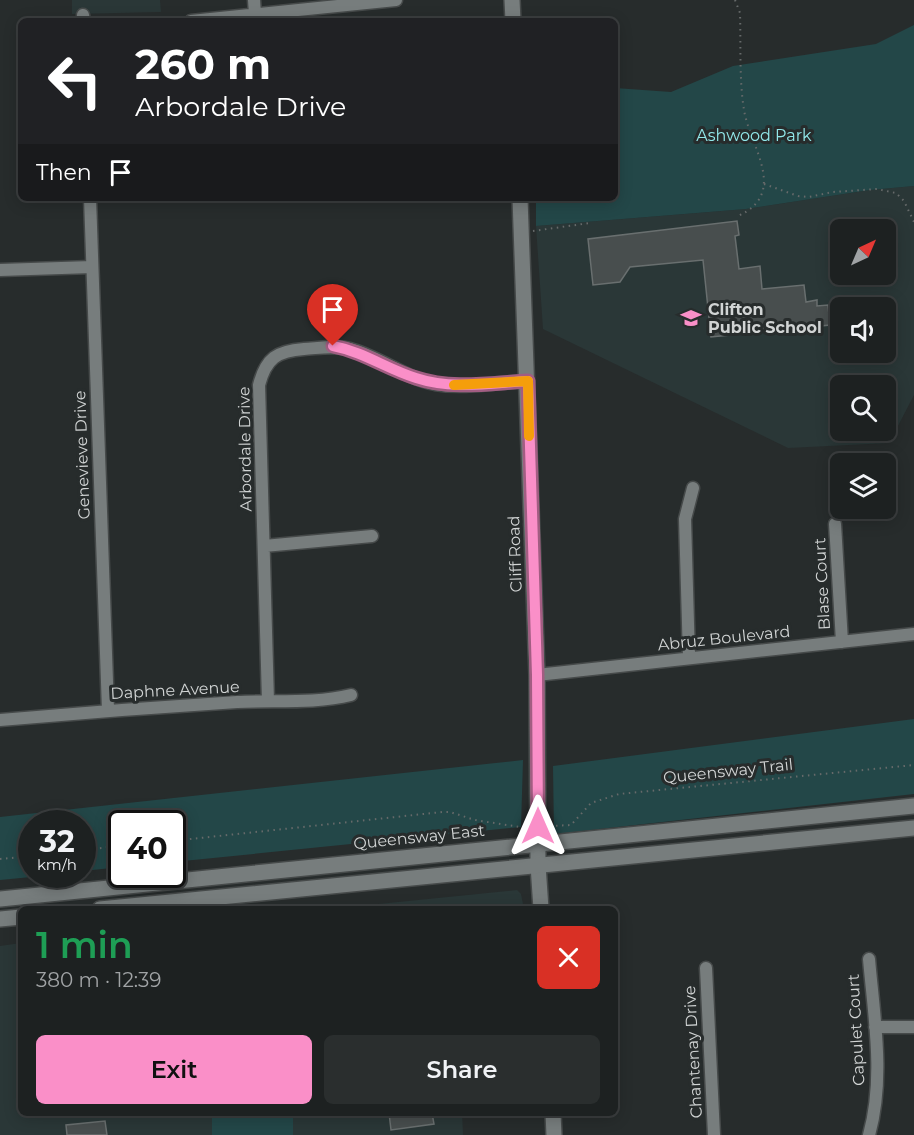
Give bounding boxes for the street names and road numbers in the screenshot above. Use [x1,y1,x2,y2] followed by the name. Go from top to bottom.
[234,386,256,512] street label: Arbordale Drive
[70,390,94,520] street label: Genevieve Drive
[504,515,526,593] street label: Cliff Road
[810,537,834,631] street label: Blase Court
[657,622,791,654] street label: Abruz Boulevard
[110,677,240,703] street label: Daphne Avenue
[662,755,794,787] street label: Queensway Trail
[352,821,486,853] street label: Queensway East
[844,973,868,1086] street label: Capulet Court
[680,985,706,1119] street label: Chantenay Drive

